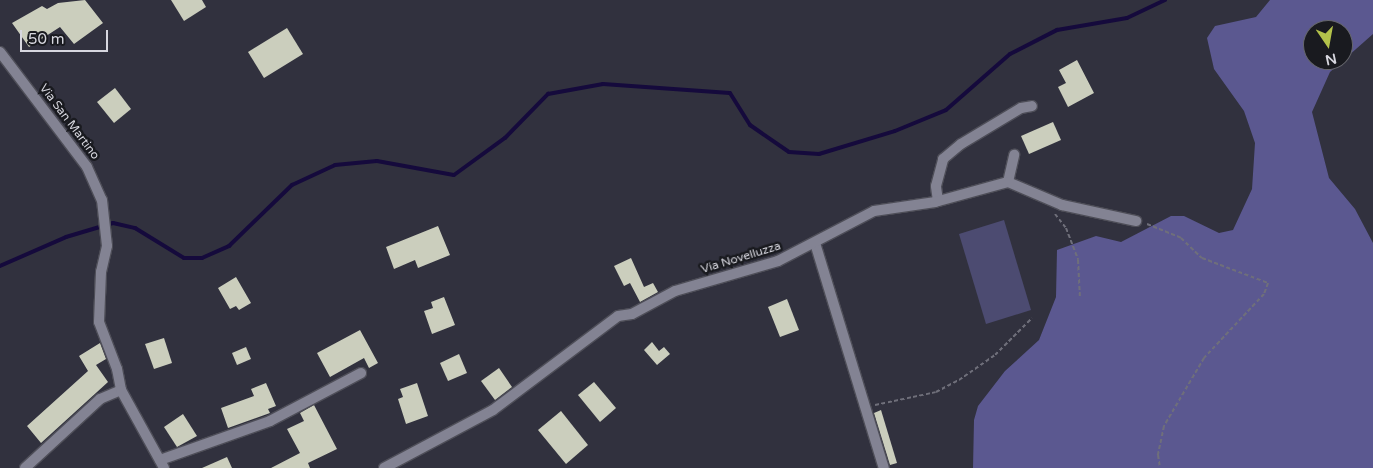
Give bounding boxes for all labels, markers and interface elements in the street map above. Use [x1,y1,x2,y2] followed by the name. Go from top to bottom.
[22,20,110,52] scale bar
[1303,20,1353,70] north arrow
[28,30,65,48] text: 50 m
[1324,50,1338,69] text: N
[36,81,102,163] street label: Via San Martino
[699,239,783,277] street label: Via Novelluzza

